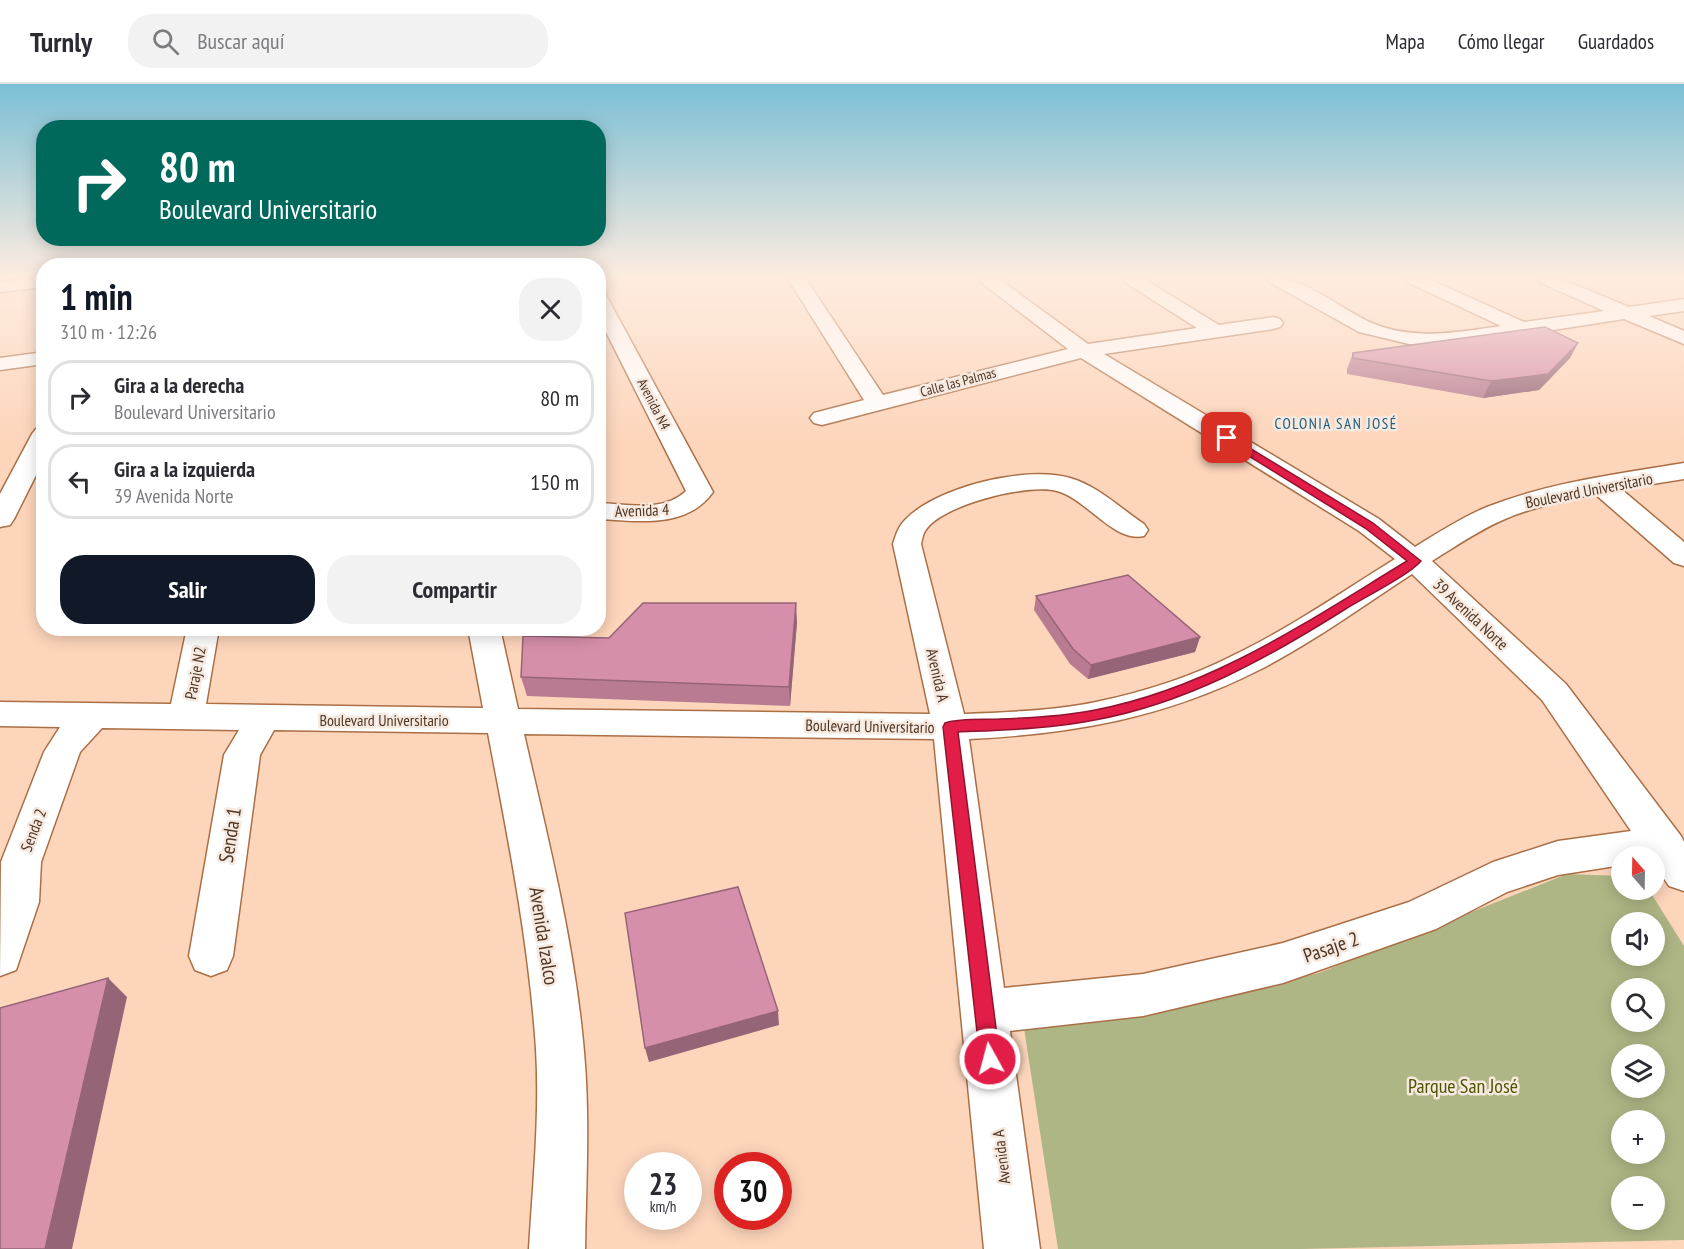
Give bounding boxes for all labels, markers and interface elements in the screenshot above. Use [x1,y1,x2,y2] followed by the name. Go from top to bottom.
[128,14,548,68] search box
[30,23,92,60] text: Turnly
[149,25,182,58] icon: search
[197,27,284,55] text: Buscar aquí
[1386,28,1425,55] text: Mapa
[1458,28,1545,55] text: Cómo llegar
[1578,28,1654,55] text: Guardados
[159,139,236,194] text: 80 m
[60,144,138,222] icon: right
[159,192,377,226] text: Boulevard Universitario
[60,273,133,320] text: 1 min
[519,278,582,341] button: close
[60,319,157,345] text: 310 m · 12:26
[918,363,998,401] street label: Calle las Palmas
[114,371,244,399] text: Gira a la derecha
[633,375,675,433] street label: Avenida N4
[63,381,96,414] icon: right
[540,384,579,412] text: 80 m
[114,399,276,425] text: Boulevard Universitario
[1201,412,1252,463] pin
[1274,414,1398,433] district label: COLONIA SAN JOSÉ
[1210,421,1243,454] icon: arrive
[114,455,255,483] text: Gira a la izquierda
[63,465,96,498] icon: left
[530,468,579,496] text: 150 m
[1524,468,1654,512] street label: Boulevard Universitario
[114,483,234,509] text: 39 Avenida Norte
[615,499,669,521] street label: Avenida 4
[60,555,315,624] button: Salir
[327,555,582,624] button: Compartir
[1429,574,1513,654] street label: 39 Avenida Norte
[180,645,210,701] street label: Paraje N2
[922,646,954,704] street label: Avenida A
[319,710,449,730] street label: Boulevard Universitario
[805,715,935,737] street label: Boulevard Universitario
[16,806,50,854] street label: Senda 2
[213,806,247,864] street label: Senda 1
[1611,846,1665,900] north arrow
[1611,846,1665,1230] map controls
[523,885,565,987] street label: Avenida Izalco
[1611,912,1665,966] button: sound
[1300,925,1362,969] street label: Pasaje 2
[1611,978,1665,1032] button: search
[958,1027,1022,1091] position arrow
[1611,1044,1665,1098] button: layers
[1408,1073,1518,1099] park label: Parque San José
[1611,1110,1665,1164] button: +
[988,1128,1014,1185] street label: Avenida A
[714,1152,792,1230] speed limit sign: 30
[649,1164,677,1203] text: 23
[1611,1176,1665,1230] button: −
[650,1197,676,1216] text: km/h

